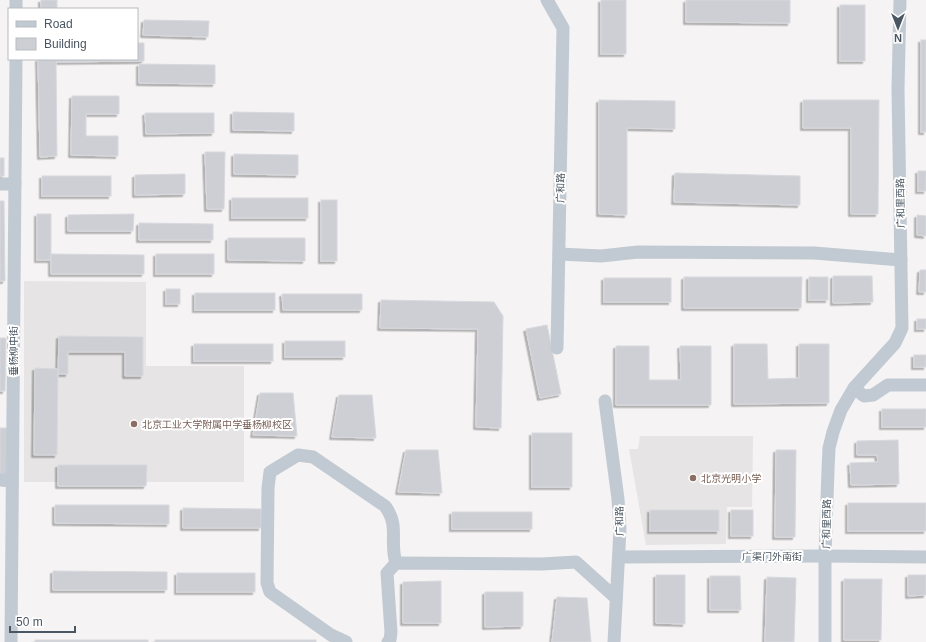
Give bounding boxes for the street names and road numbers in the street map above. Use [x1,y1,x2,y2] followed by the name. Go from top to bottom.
[555,173,566,203] street label: 广和路
[895,178,906,228] street label: 广和里西路
[8,326,19,376] street label: 垂杨柳中街
[821,499,832,549] street label: 广和里西路
[614,506,625,536] street label: 广和路
[742,551,802,562] street label: 广渠门外南街

